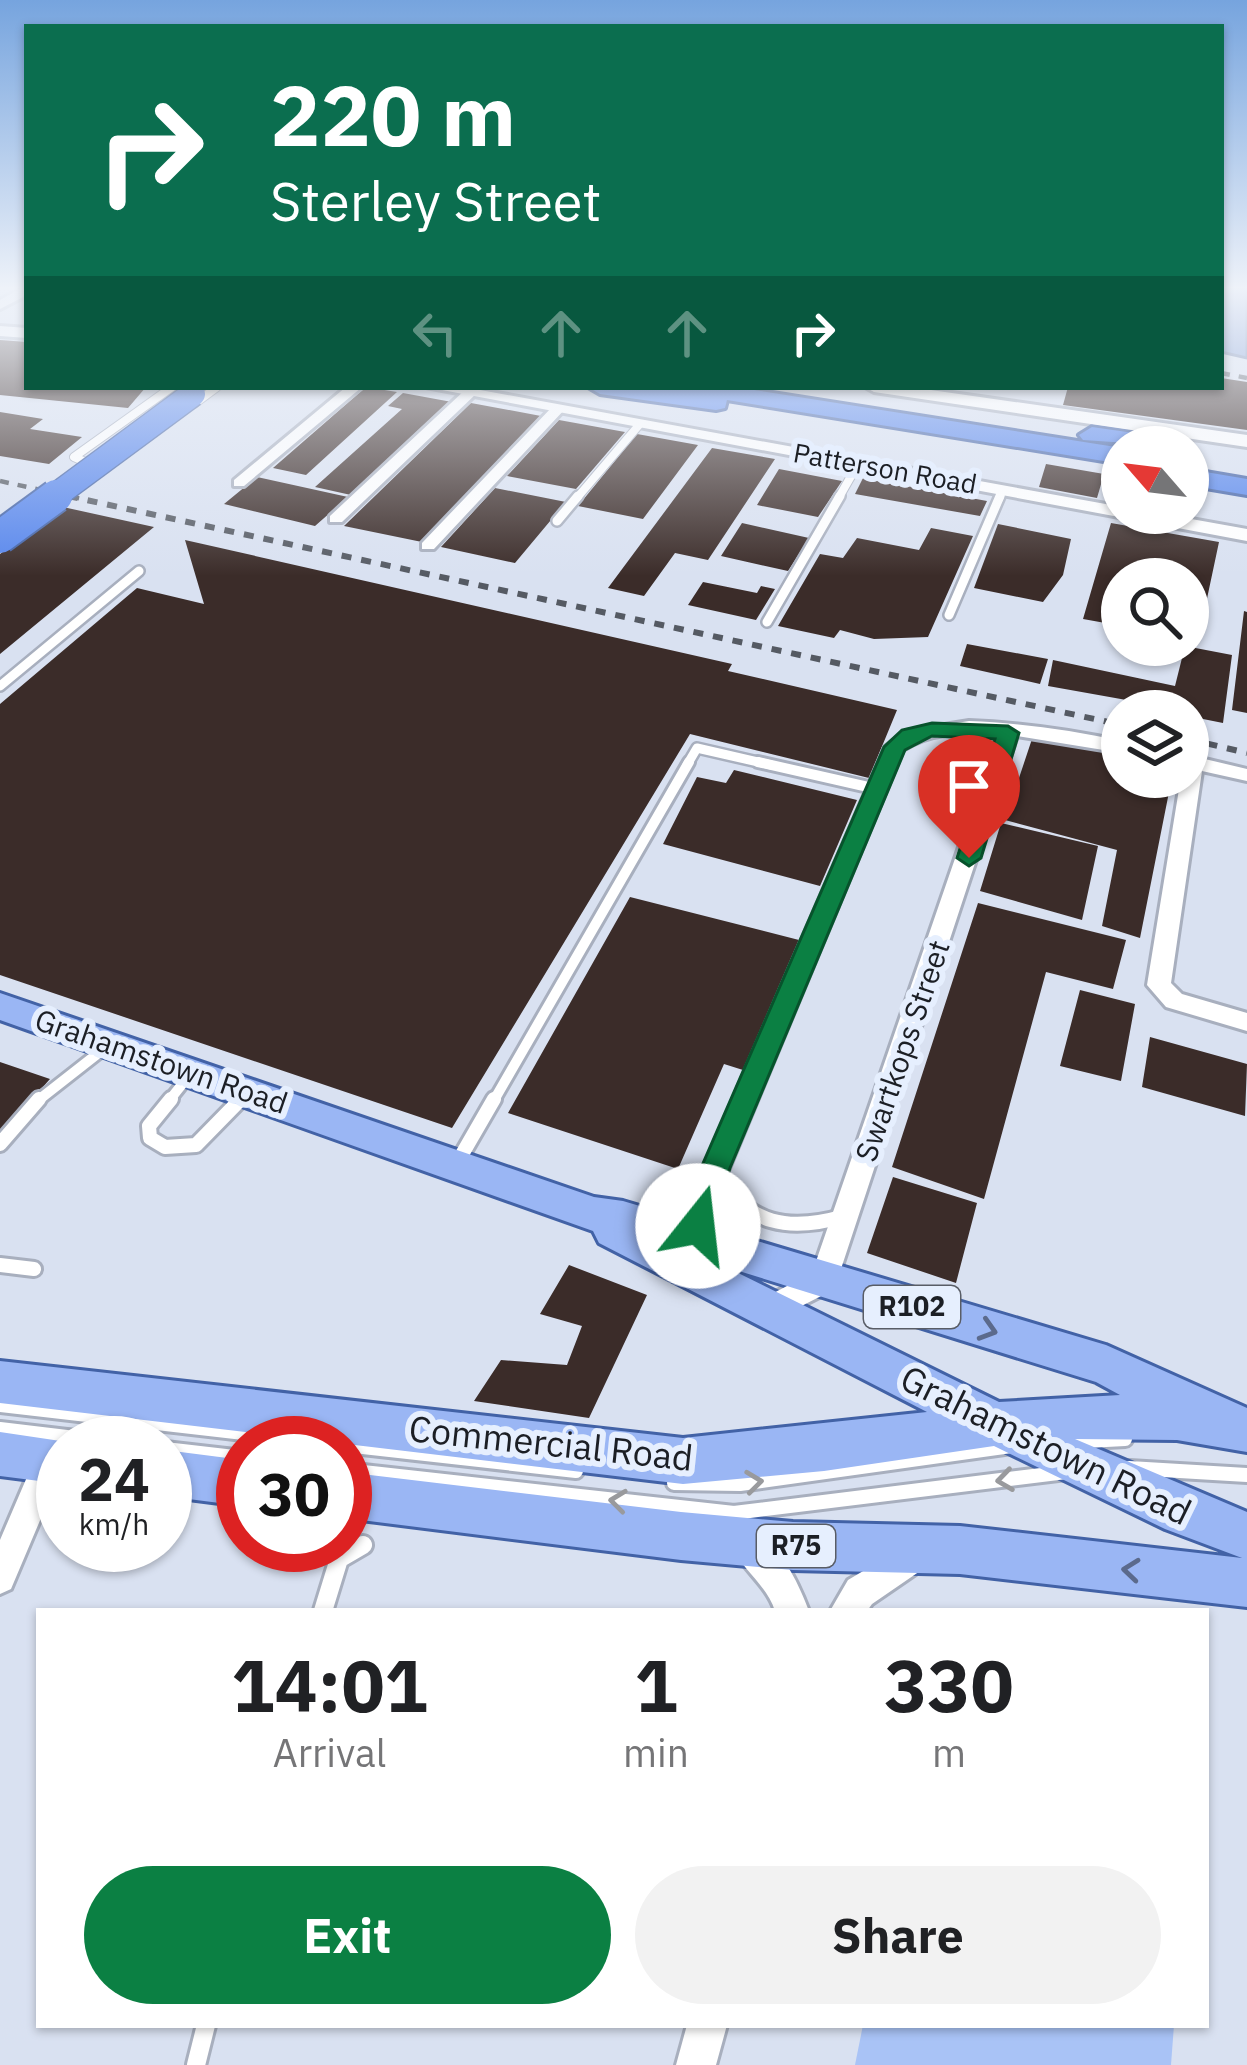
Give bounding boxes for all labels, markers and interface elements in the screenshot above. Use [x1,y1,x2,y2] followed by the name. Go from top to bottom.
[270,60,516,169] text: 220 m
[72,72,228,228] icon: right
[270,166,601,236] text: Sterley Street
[402,300,468,366] icon: left
[528,300,594,366] icon: ahead
[654,300,720,366] icon: ahead
[780,300,846,366] icon: right
[1101,426,1209,534] north arrow
[1101,426,1209,798] map controls
[791,434,980,501] street label: Patterson Road
[1101,558,1209,666] button: search
[1101,690,1209,798] button: layers
[918,735,1020,858] pin
[936,753,1002,819] icon: arrive
[845,935,958,1166] street label: Swartkops Street
[30,999,293,1122] street label: Grahamstown Road
[635,1163,761,1289] position arrow
[864,1286,960,1328] road number: R102
[977,1315,997,1340] one-way arrow
[893,1354,1199,1535] street label: Grahamstown Road
[407,1404,696,1481] street label: Commercial Road
[216,1416,372,1572] speed limit sign: 30
[78,1439,150,1518] text: 24
[995,1466,1015,1492] one-way arrow
[744,1469,763,1495] one-way arrow
[608,1489,628,1515] one-way arrow
[79,1504,149,1543] text: km/h
[757,1525,835,1567] road number: R75
[1121,1558,1141,1584] one-way arrow
[231,1638,428,1732] text: 14:01
[634,1638,678,1732] text: 1
[884,1638,1014,1732] text: 330
[273,1727,386,1778] text: Arrival
[623,1727,689,1778] text: min
[932,1727,966,1778] text: m
[84,1866,611,2004] button: Exit
[635,1866,1161,2004] button: Share

